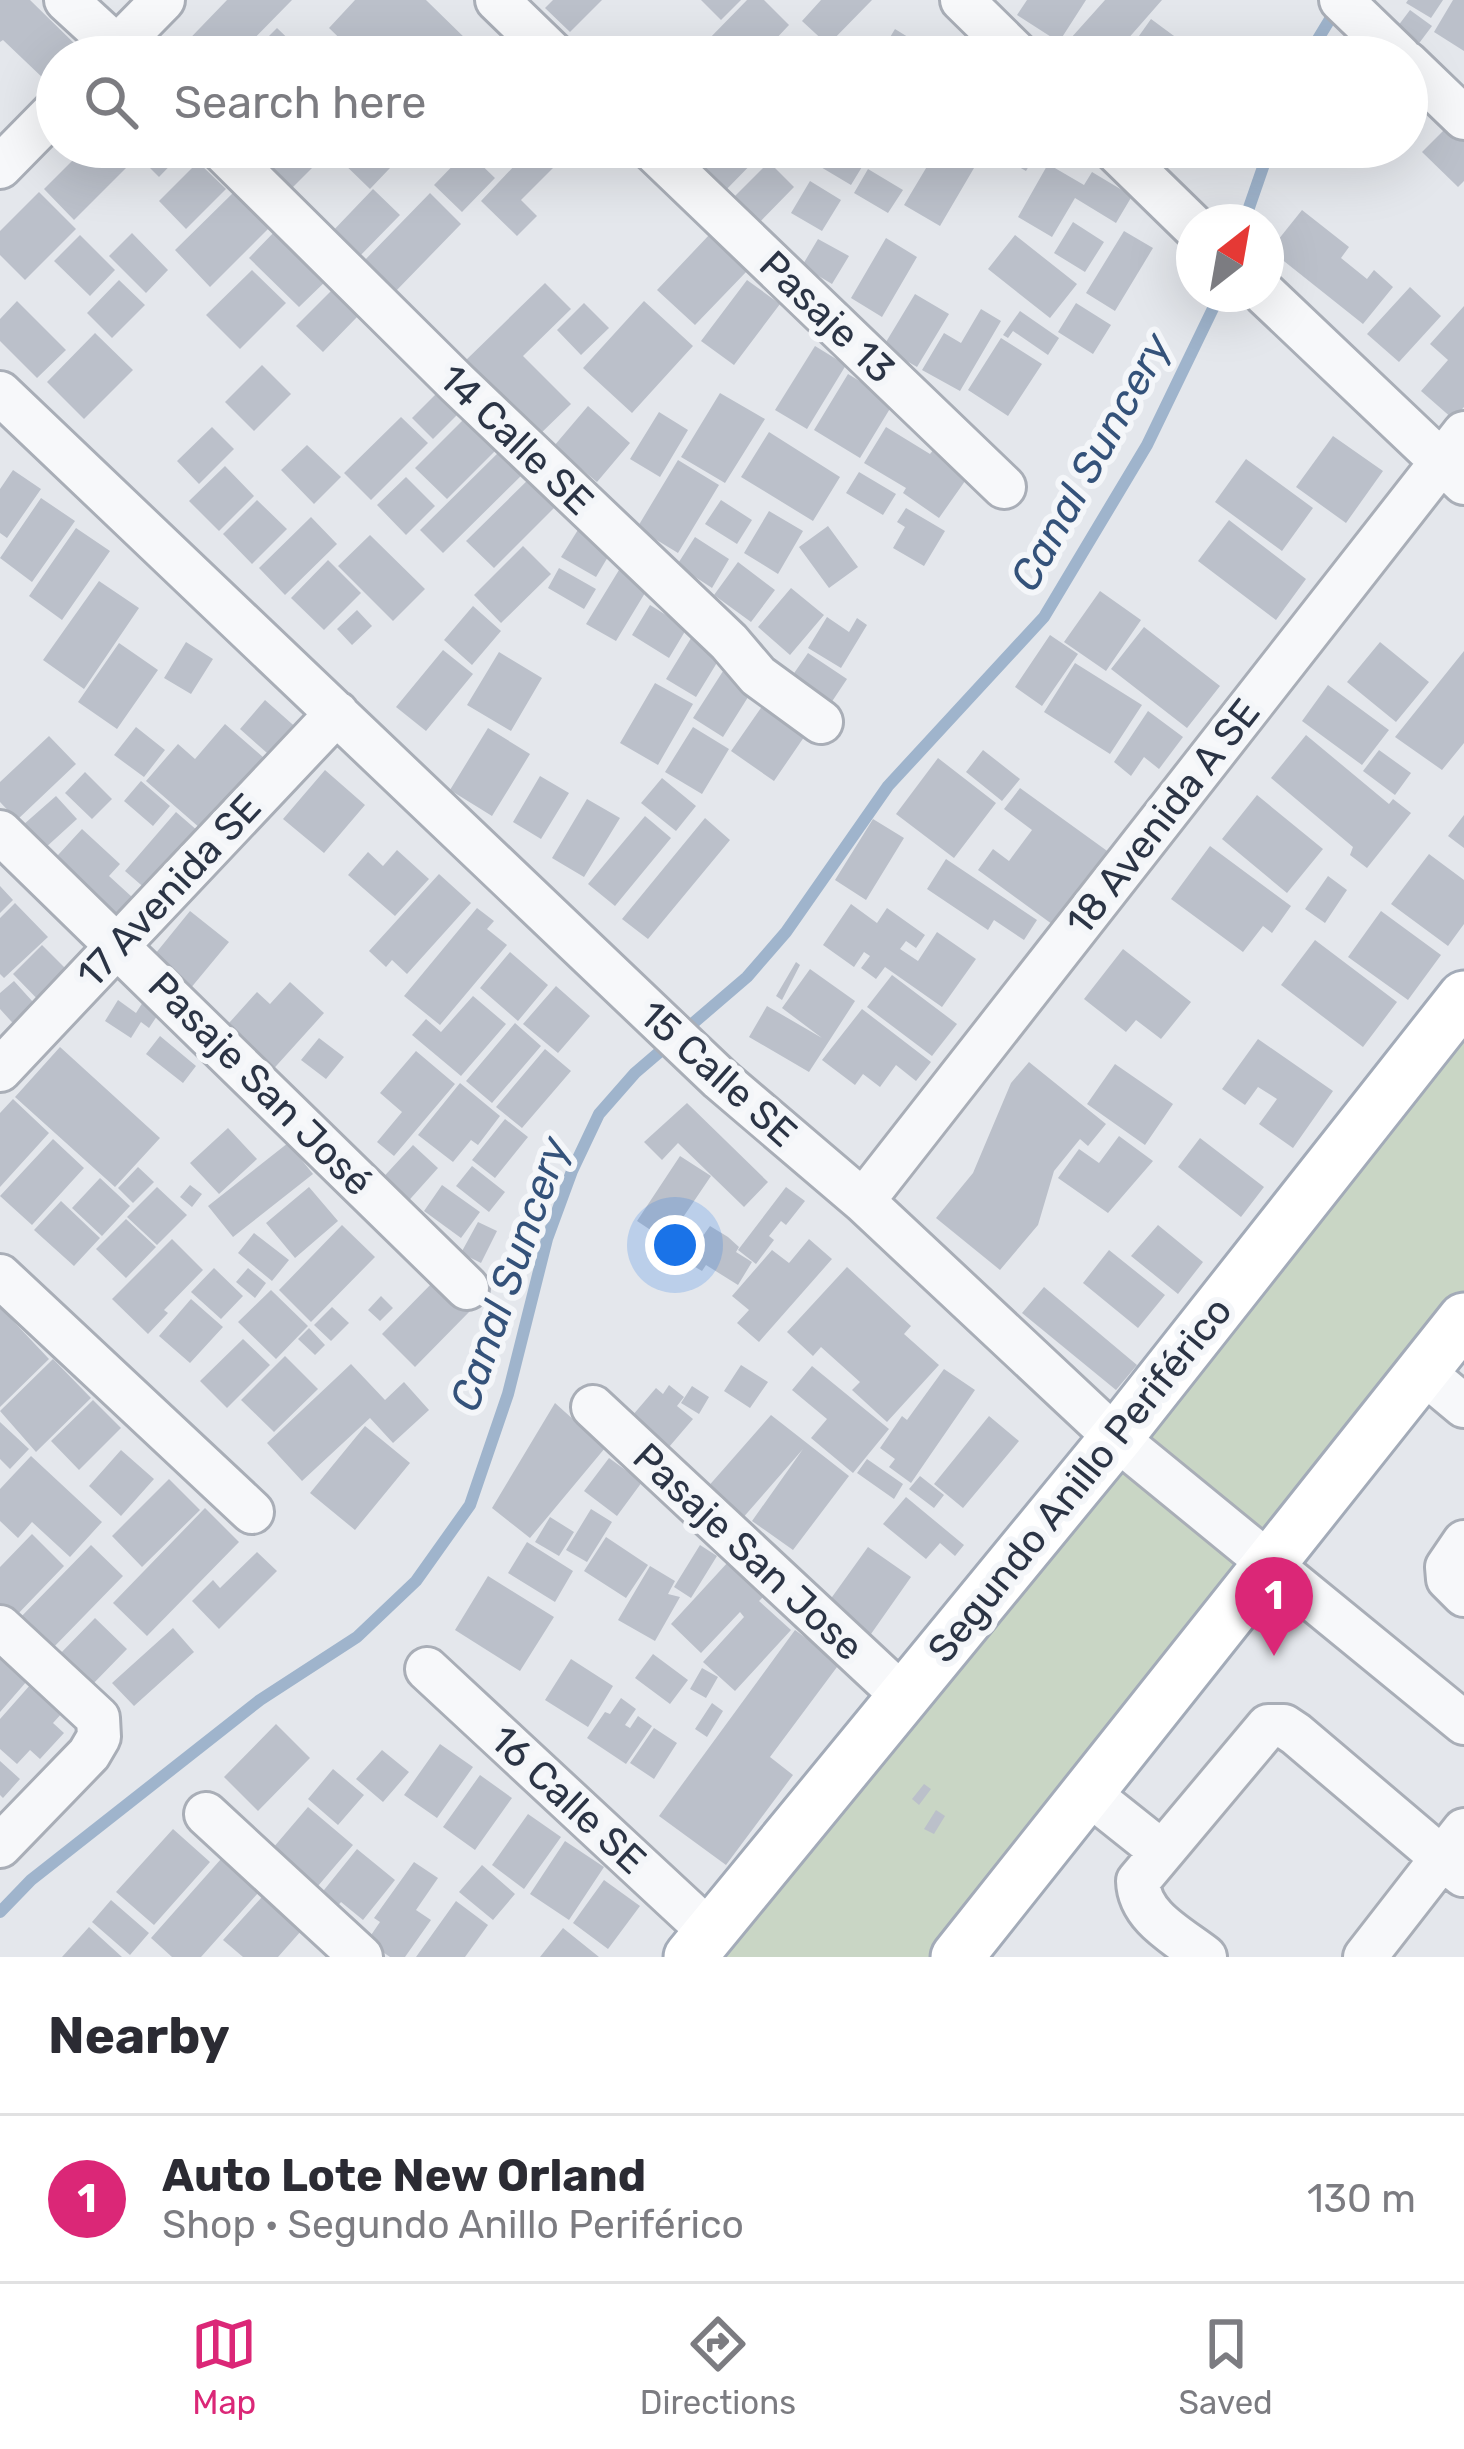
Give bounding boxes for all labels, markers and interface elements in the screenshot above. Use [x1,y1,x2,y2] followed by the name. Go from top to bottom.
[36,36,1428,168] search box
[78,69,144,135] icon: search
[174,76,426,129] text: Search here
[1176,204,1284,312] north arrow
[750,242,904,392] street label: Pasaje 13
[1000,323,1183,599] water label: Canal Suncery
[429,355,603,525] street label: 14 Calle SE
[1057,690,1269,944] street label: 18 Avenida A SE
[68,785,270,997] street label: 17 Avenida SE
[139,963,381,1205] street label: Pasaje San José
[630,992,806,1156] street label: 15 Calle SE
[440,1129,581,1417] water label: Canal Suncery
[645,1215,705,1275] your location
[919,1288,1241,1672] street label: Segundo Anillo Periférico
[624,1434,872,1670] street label: Pasaje San Jose
[1235,1557,1313,1656] pin: 1
[481,1717,655,1883] street label: 16 Calle SE
[48,2005,230,2066] text: Nearby
[162,2149,646,2202] text: Auto Lote New Orland
[77,2176,97,2222] text: 1
[1307,2176,1416,2222] text: 130 m
[162,2202,744,2248] text: Shop · Segundo Anillo Periférico
[191,2311,257,2422] tab: Map
[640,2311,796,2422] tab: Directions
[1179,2311,1273,2422] tab: Saved

